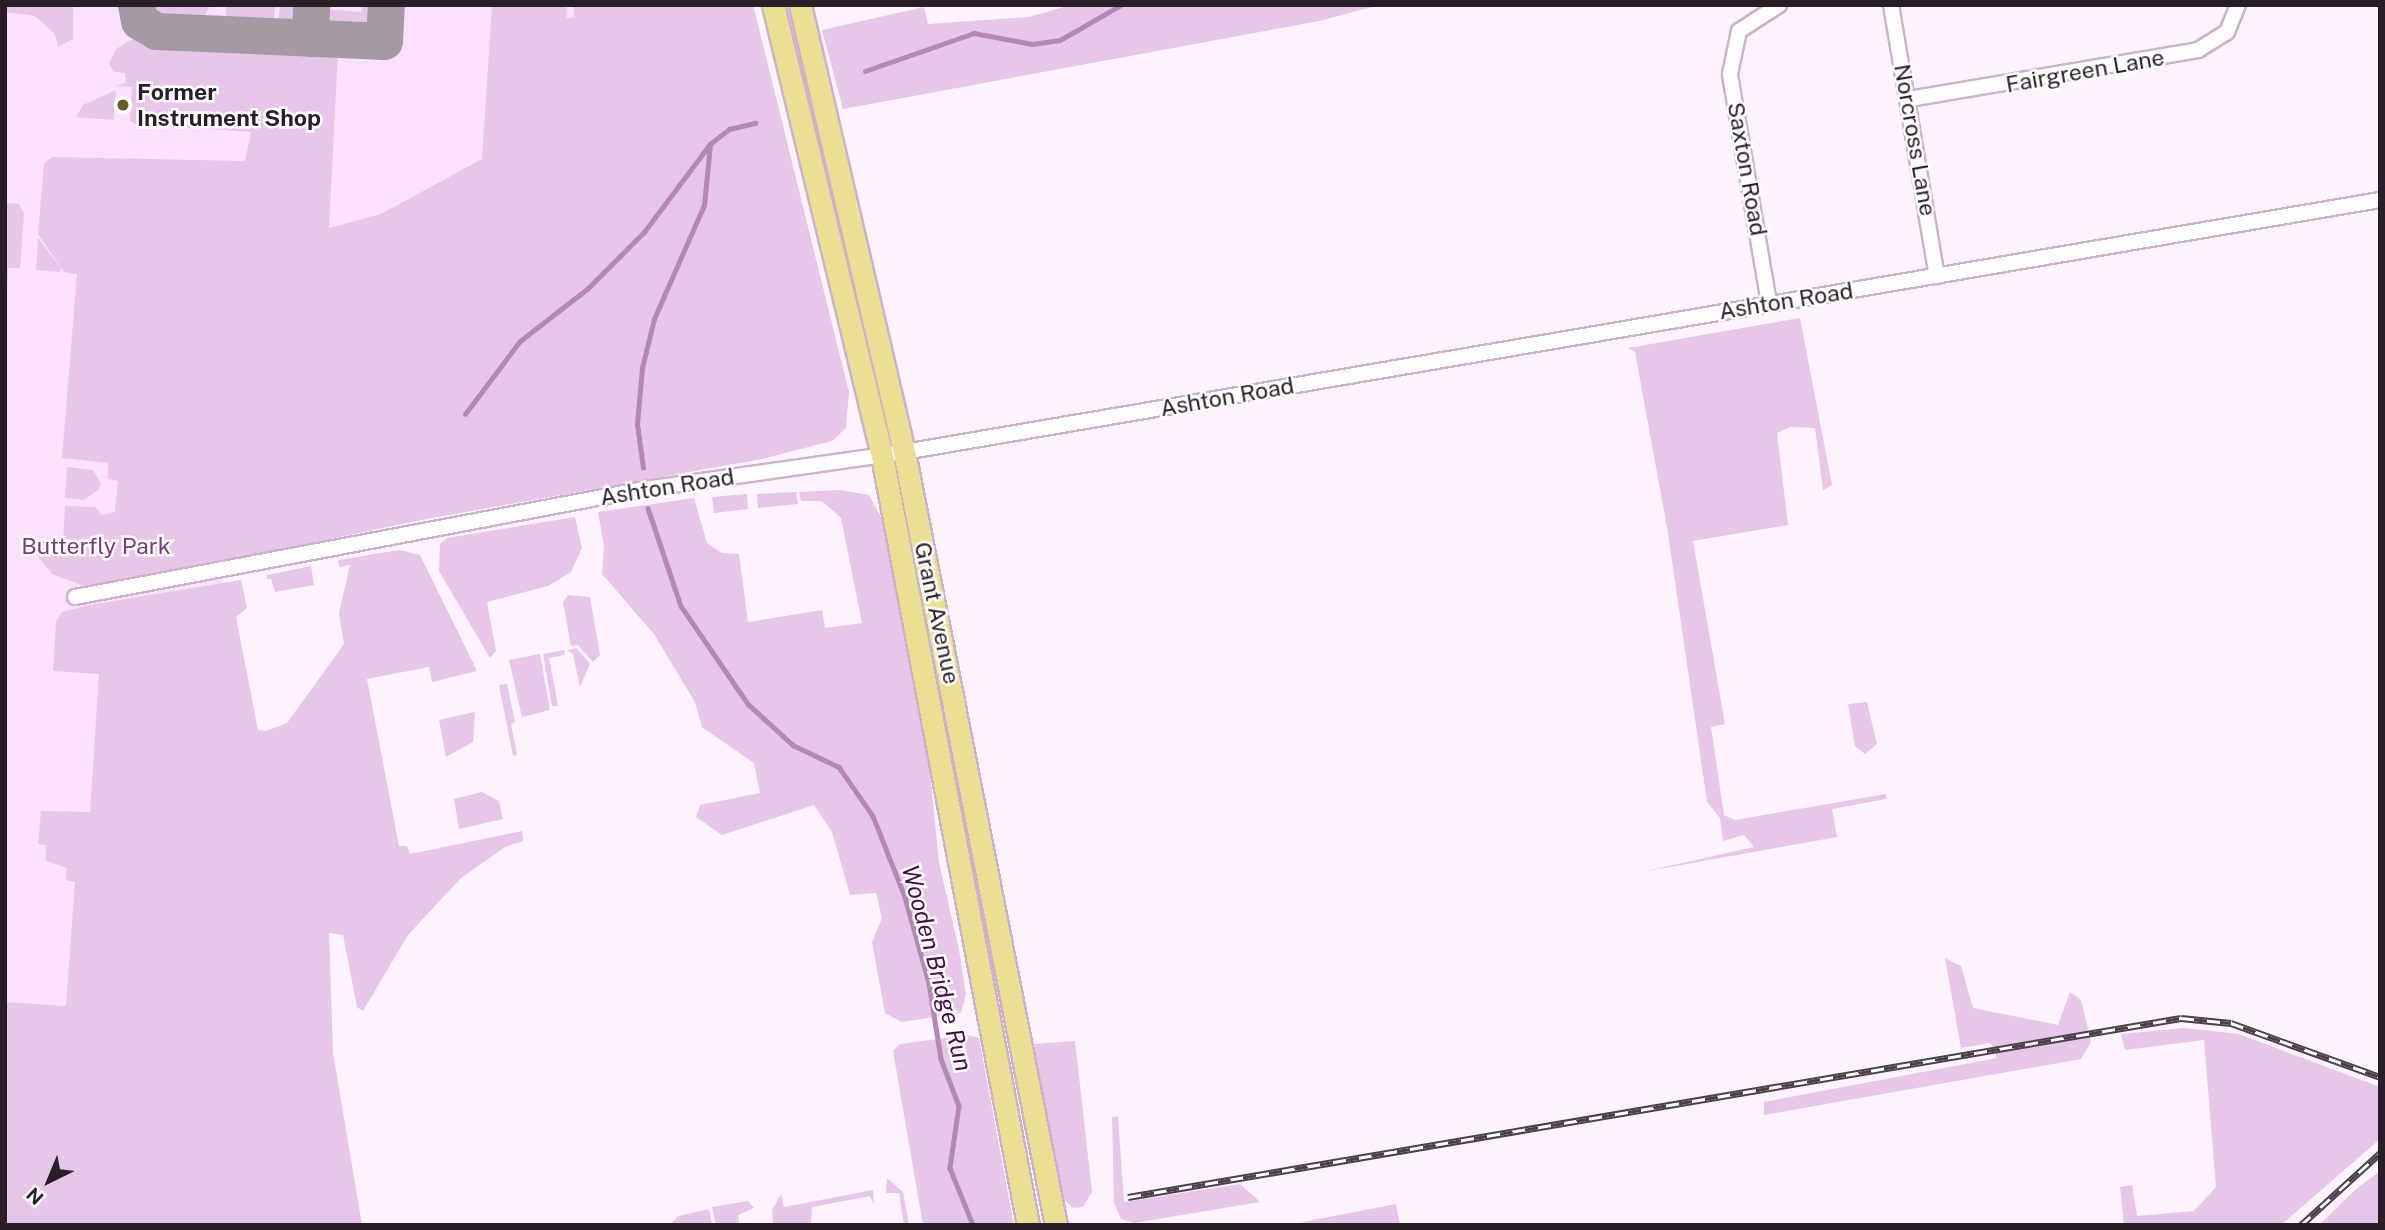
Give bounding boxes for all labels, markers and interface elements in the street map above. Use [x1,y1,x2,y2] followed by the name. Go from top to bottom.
[2004,43,2166,99] street label: Fairgreen Lane
[1888,62,1942,218] street label: Norcross Lane
[137,78,321,132] place label: Former Instrument Shop
[115,97,131,113] marker: Former Instrument Shop
[1722,100,1772,238] street label: Saxton Road
[1717,277,1855,325] street label: Ashton Road
[1158,372,1296,422] street label: Ashton Road
[598,463,736,511] street label: Ashton Road
[21,532,171,560] park label: Butterfly Park
[908,539,966,687] street label: Grant Avenue
[896,862,978,1074] water label: Wooden Bridge Run
[14,1146,84,1216] north arrow
[22,1183,48,1209] text: N

